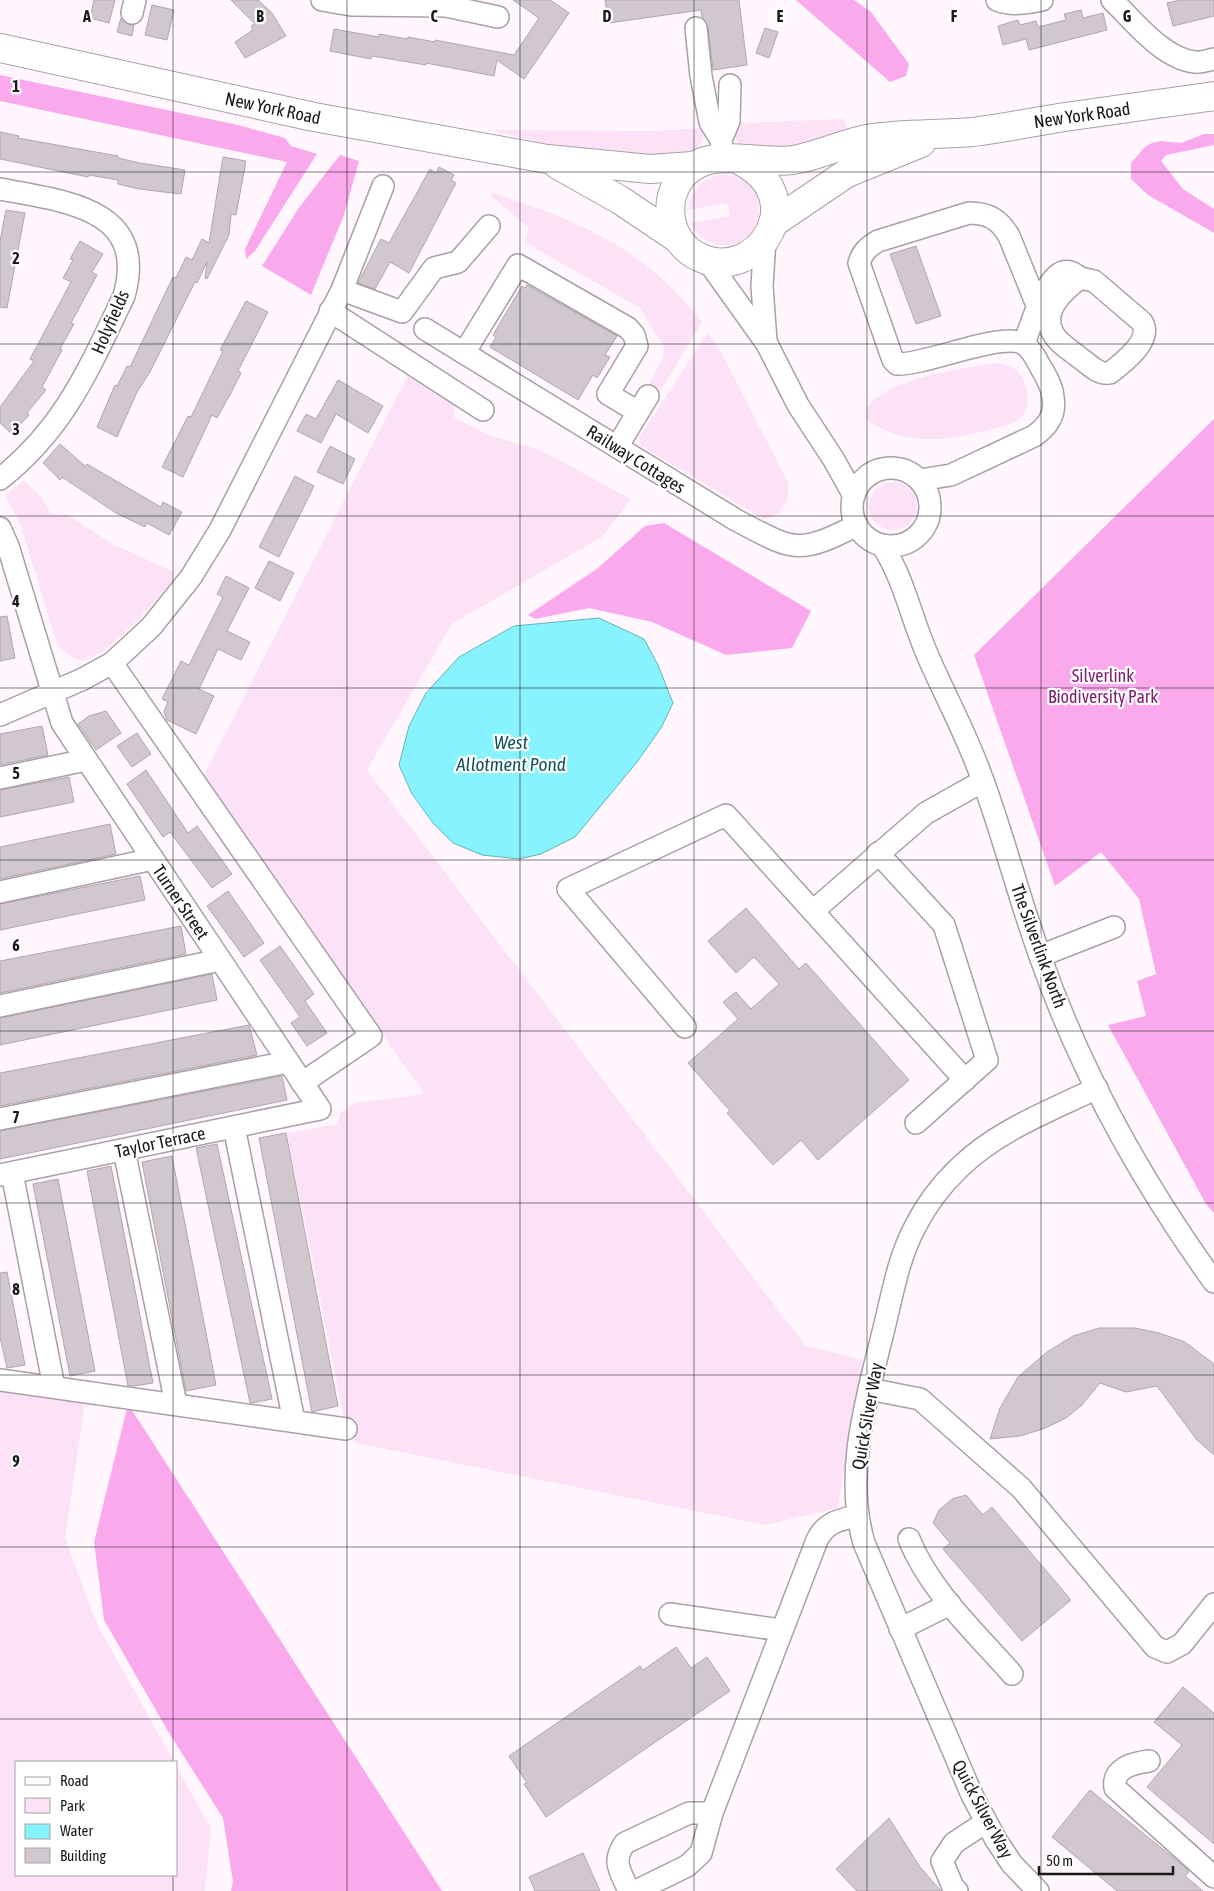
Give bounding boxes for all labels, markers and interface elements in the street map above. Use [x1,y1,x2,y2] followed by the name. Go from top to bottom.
[82,7,91,25] text: A
[256,7,264,25] text: B
[430,7,438,25] text: C
[603,7,612,25] text: D
[777,7,784,25] text: E
[951,7,958,25] text: F
[1123,7,1132,25] text: G
[12,77,20,95] text: 1
[223,88,323,128] street label: New York Road
[1032,98,1132,132] street label: New York Road
[12,249,20,267] text: 2
[87,287,133,357] street label: Holyfields
[12,420,20,438] text: 3
[583,420,689,498] street label: Railway Cottages
[11,592,20,610] text: 4
[1048,665,1158,707] park label: Silverlink Biodiversity Park
[455,731,566,775] water label: West Allotment Pond
[12,764,20,782] text: 5
[148,861,214,943] street label: Turner Street
[1007,881,1071,1011] street label: The Silverlink North
[12,936,20,954] text: 6
[12,1108,20,1126] text: 7
[113,1122,207,1162] street label: Taylor Terrace
[12,1280,20,1298] text: 8
[847,1361,887,1471] street label: Quick Silver Way
[12,1452,20,1470] text: 9
[948,1756,1018,1862] street label: Quick Silver Way
[15,1761,178,1876] legend
[60,1772,89,1789] text: Road
[60,1797,85,1814] text: Park
[60,1822,93,1839] text: Water
[1039,1844,1173,1876] scale bar
[60,1847,106,1864] text: Building
[1046,1852,1073,1869] text: 50 m

